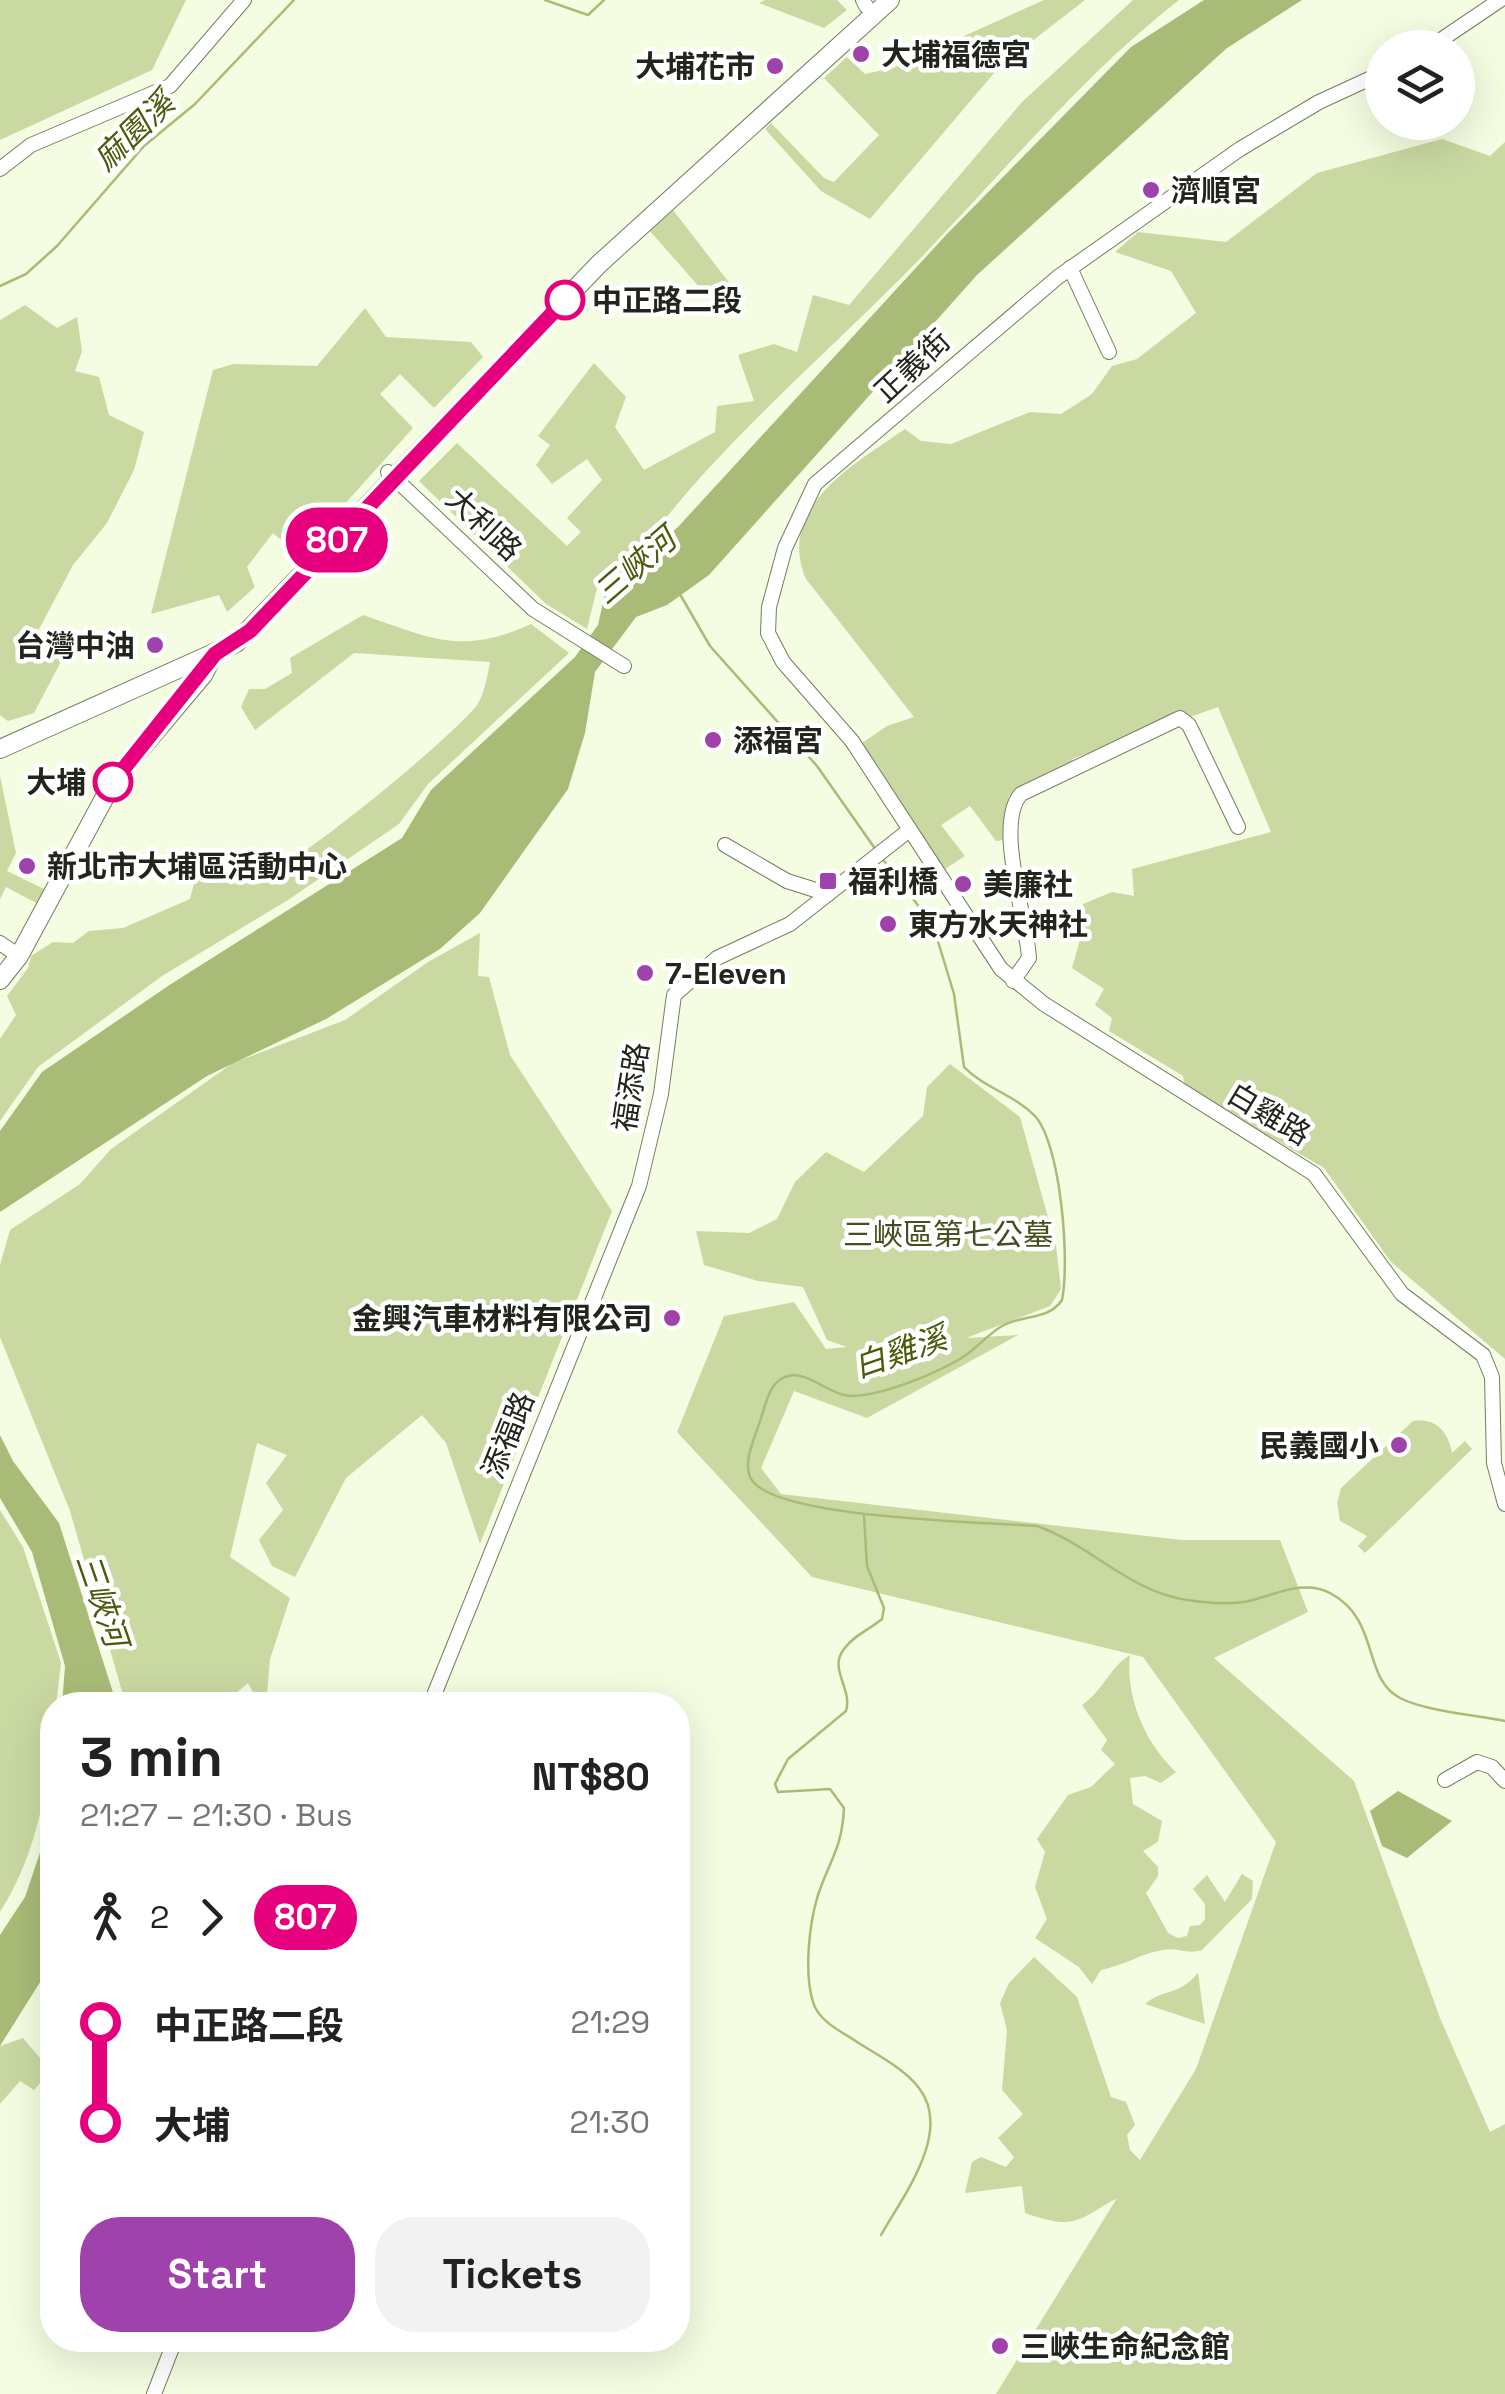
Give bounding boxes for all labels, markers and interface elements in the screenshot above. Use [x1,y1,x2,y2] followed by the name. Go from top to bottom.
[1365,30,1475,140] map controls
[1365,30,1475,140] button: layers
[881,35,1031,74] place label: 大埔福德宮
[850,43,872,65] marker: 大埔福德宮
[635,47,755,86] place label: 大埔花市
[764,55,786,77] marker: 大埔花市
[86,80,185,179] water label: 麻園溪
[1171,171,1261,210] place label: 濟順宮
[1140,179,1162,201] marker: 濟順宮
[546,281,584,319] marker: 中正路二段
[592,281,742,320] place label: 中正路二段
[866,321,958,411] street label: 正義街
[438,479,530,569] street label: 大利路
[280,508,394,572] line badge: 807
[586,515,689,613] water label: 三峽河
[306,518,368,562] text: 807
[15,626,135,665] place label: 台灣中油
[144,634,166,656] marker: 台灣中油
[733,721,823,760] place label: 添福宮
[702,729,724,751] marker: 添福宮
[26,763,86,802] place label: 大埔
[94,763,132,801] marker: 大埔
[47,847,347,886] place label: 新北市大埔區活動中心
[16,855,38,877] marker: 新北市大埔區活動中心
[848,862,938,901] place label: 福利橋
[983,865,1073,904] place label: 美廉社
[817,870,839,892] marker: 福利橋
[952,873,974,895] marker: 美廉社
[908,905,1088,944] place label: 東方水天神社
[877,913,899,935] marker: 東方水天神社
[665,954,787,993] place label: 7-Eleven
[634,962,656,984] marker: 7-Eleven
[605,1040,657,1134] street label: 福添路
[1220,1074,1318,1154] street label: 白雞路
[843,1215,1053,1254] park label: 三峽區第七公墓
[352,1299,652,1338] place label: 金興汽車材料有限公司
[661,1307,683,1329] marker: 金興汽車材料有限公司
[848,1316,956,1387] water label: 白雞溪
[473,1386,543,1484] street label: 添福路
[1259,1426,1379,1465] place label: 民義國小
[1388,1434,1410,1456] marker: 民義國小
[67,1548,138,1658] water label: 三峽河
[80,1722,223,1792] text: 3 min
[532,1753,650,1801] text: NT$80
[80,1795,353,1835] text: 21:27 – 21:30 · Bus
[80,1890,135,1945] icon: walk
[184,1890,239,1945] icon: forward
[274,1895,337,1939] text: 807
[150,1897,169,1937] text: 2
[154,2002,344,2050] text: 中正路二段
[570,2002,650,2042] text: 21:29
[154,2102,230,2150] text: 大埔
[569,2102,650,2142] text: 21:30
[80,2217,355,2332] button: Start
[375,2217,650,2332] button: Tickets
[1020,2327,1230,2366] place label: 三峽生命紀念館
[989,2335,1011,2357] marker: 三峽生命紀念館

